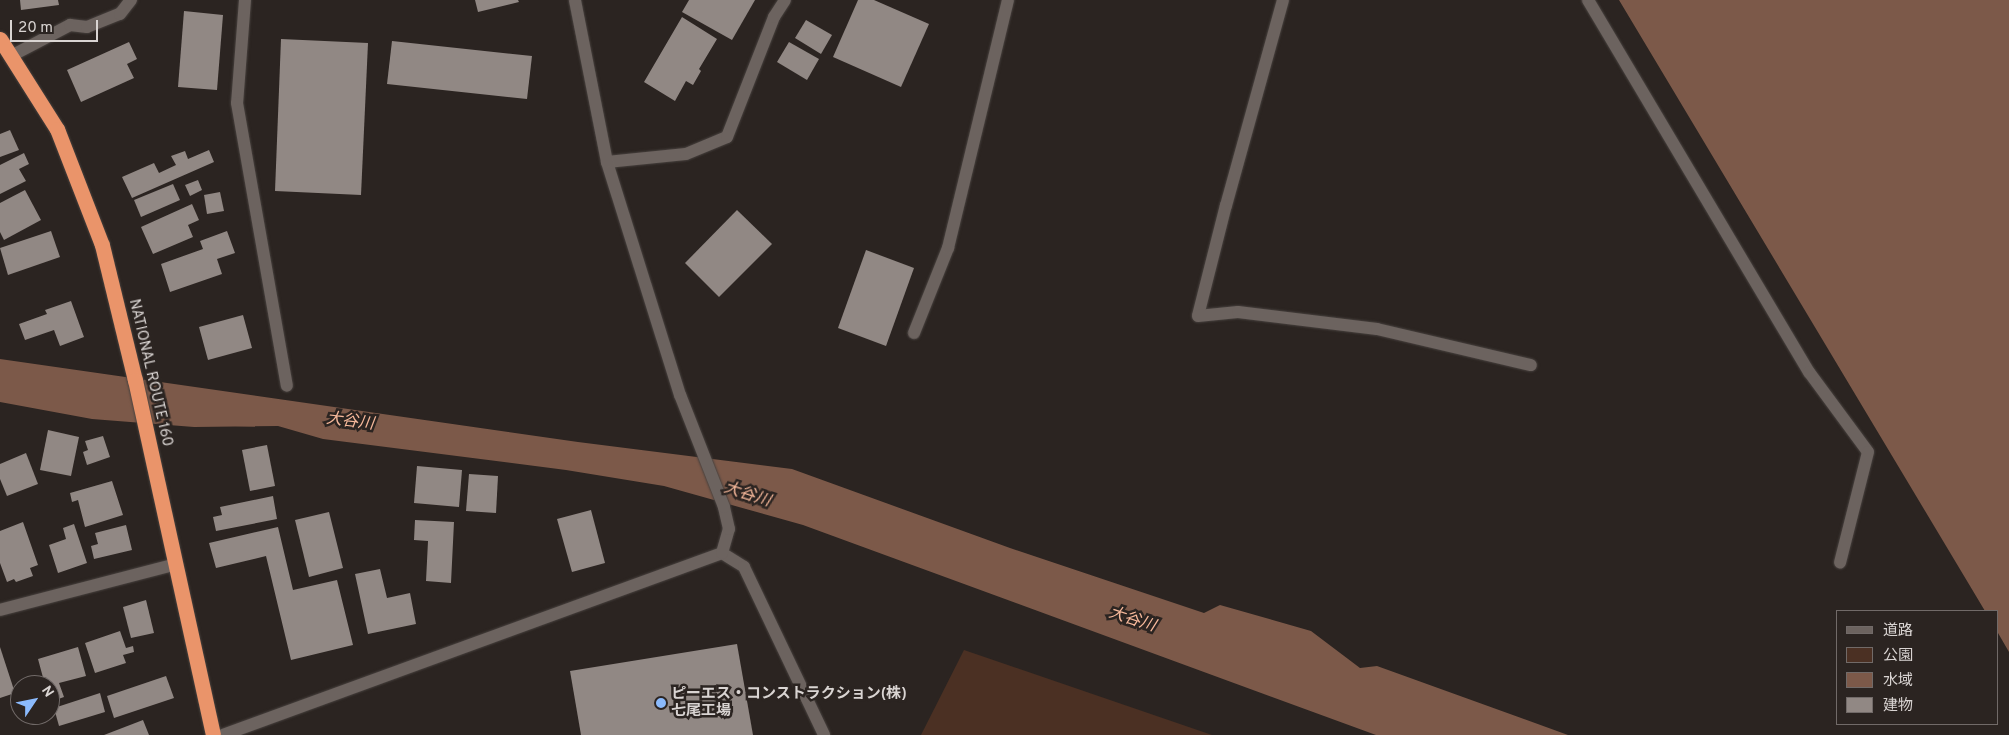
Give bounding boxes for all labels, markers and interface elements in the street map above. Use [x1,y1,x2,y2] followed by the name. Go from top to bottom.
[12,10,100,42] scale bar
[18,19,53,38] text: 20 m
[124,297,176,449] street label: NATIONAL ROUTE 160
[325,410,375,434] water label: 大谷川
[721,478,773,512] water label: 大谷川
[1106,603,1158,637] water label: 大谷川
[1836,610,1999,725] legend
[1883,622,1913,641] text: 道路
[1883,647,1913,666] text: 公園
[1883,672,1913,691] text: 水域
[10,675,60,725] north arrow
[37,683,57,701] text: N
[671,685,907,720] place label: ピーエス・コンストラクション(株) 七尾工場
[655,697,667,709] marker: ピーエス・コンストラクション(株) 七尾工場
[1883,697,1913,716] text: 建物

